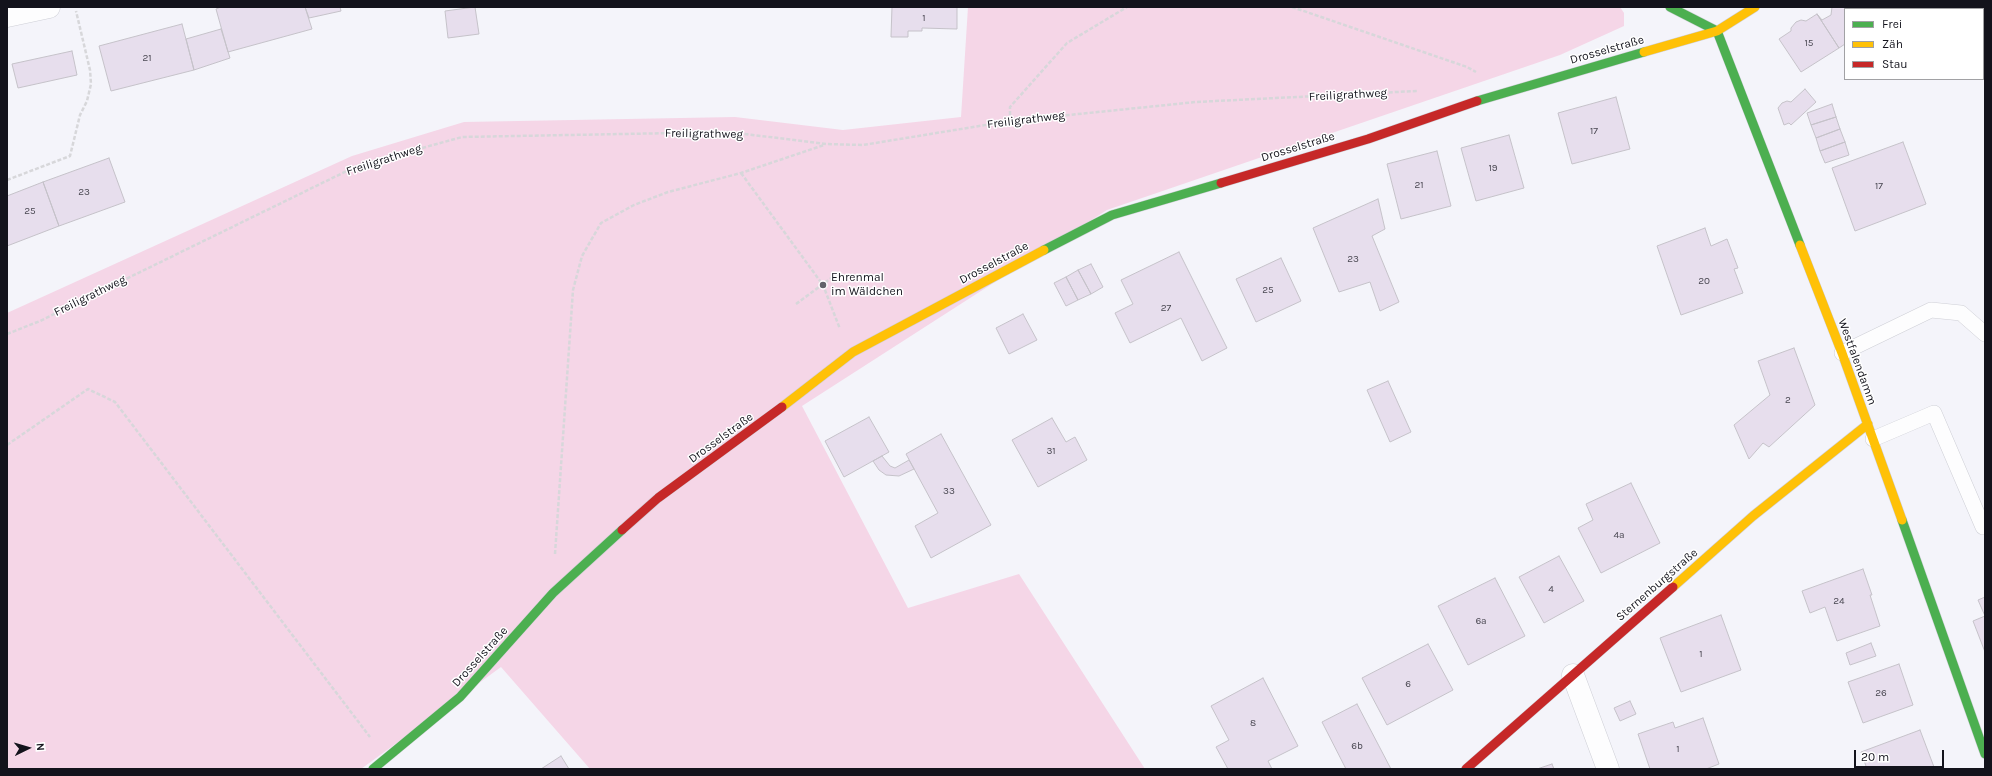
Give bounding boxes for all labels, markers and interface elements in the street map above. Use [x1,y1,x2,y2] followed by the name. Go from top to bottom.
[1844,8,1984,80] legend
[922,12,926,24] house number: 1
[1882,17,1902,31] text: Frei
[1568,33,1646,67] street label: Drosselstraße
[1805,37,1813,49] house number: 15
[1882,37,1903,51] text: Zäh
[142,52,152,64] house number: 21
[1882,57,1908,71] text: Stau
[1308,86,1388,104] street label: Freiligrathweg
[986,108,1066,132] street label: Freiligrathweg
[1590,125,1598,137] house number: 17
[665,126,743,142] street label: Freiligrathweg
[1259,129,1337,165] street label: Drosselstraße
[344,141,424,179] street label: Freiligrathweg
[1488,162,1498,174] house number: 19
[1414,179,1424,191] house number: 21
[1875,180,1883,192] house number: 17
[78,186,90,198] house number: 23
[24,205,36,217] house number: 25
[957,239,1031,287] street label: Drosselstraße
[1347,253,1359,265] house number: 23
[831,271,903,299] place label: Ehrenmal im Wäldchen
[52,272,128,320] street label: Freiligrathweg
[1698,275,1710,287] house number: 20
[818,280,828,290] marker: Ehrenmal im Wäldchen
[1262,284,1274,296] house number: 25
[1161,302,1171,314] house number: 27
[1835,317,1879,407] street label: Westfalendamm
[1785,394,1791,406] house number: 2
[686,410,756,466] street label: Drosselstraße
[1046,445,1056,457] house number: 31
[943,485,955,497] house number: 33
[1613,529,1625,541] house number: 4a
[1613,546,1701,624] street label: Sternenburgstraße
[1548,583,1554,595] house number: 4
[1833,595,1845,607] house number: 24
[1475,615,1487,627] house number: 6a
[449,624,511,690] street label: Drosselstraße
[1699,648,1703,660] house number: 1
[1405,678,1411,690] house number: 6
[1875,687,1887,699] house number: 26
[1250,717,1256,729] house number: 8
[8,728,48,768] north arrow
[1351,740,1363,752] house number: 6b
[34,742,47,751] text: N
[1856,742,1946,768] scale bar
[1676,743,1680,755] house number: 1
[1861,750,1889,764] text: 20 m

